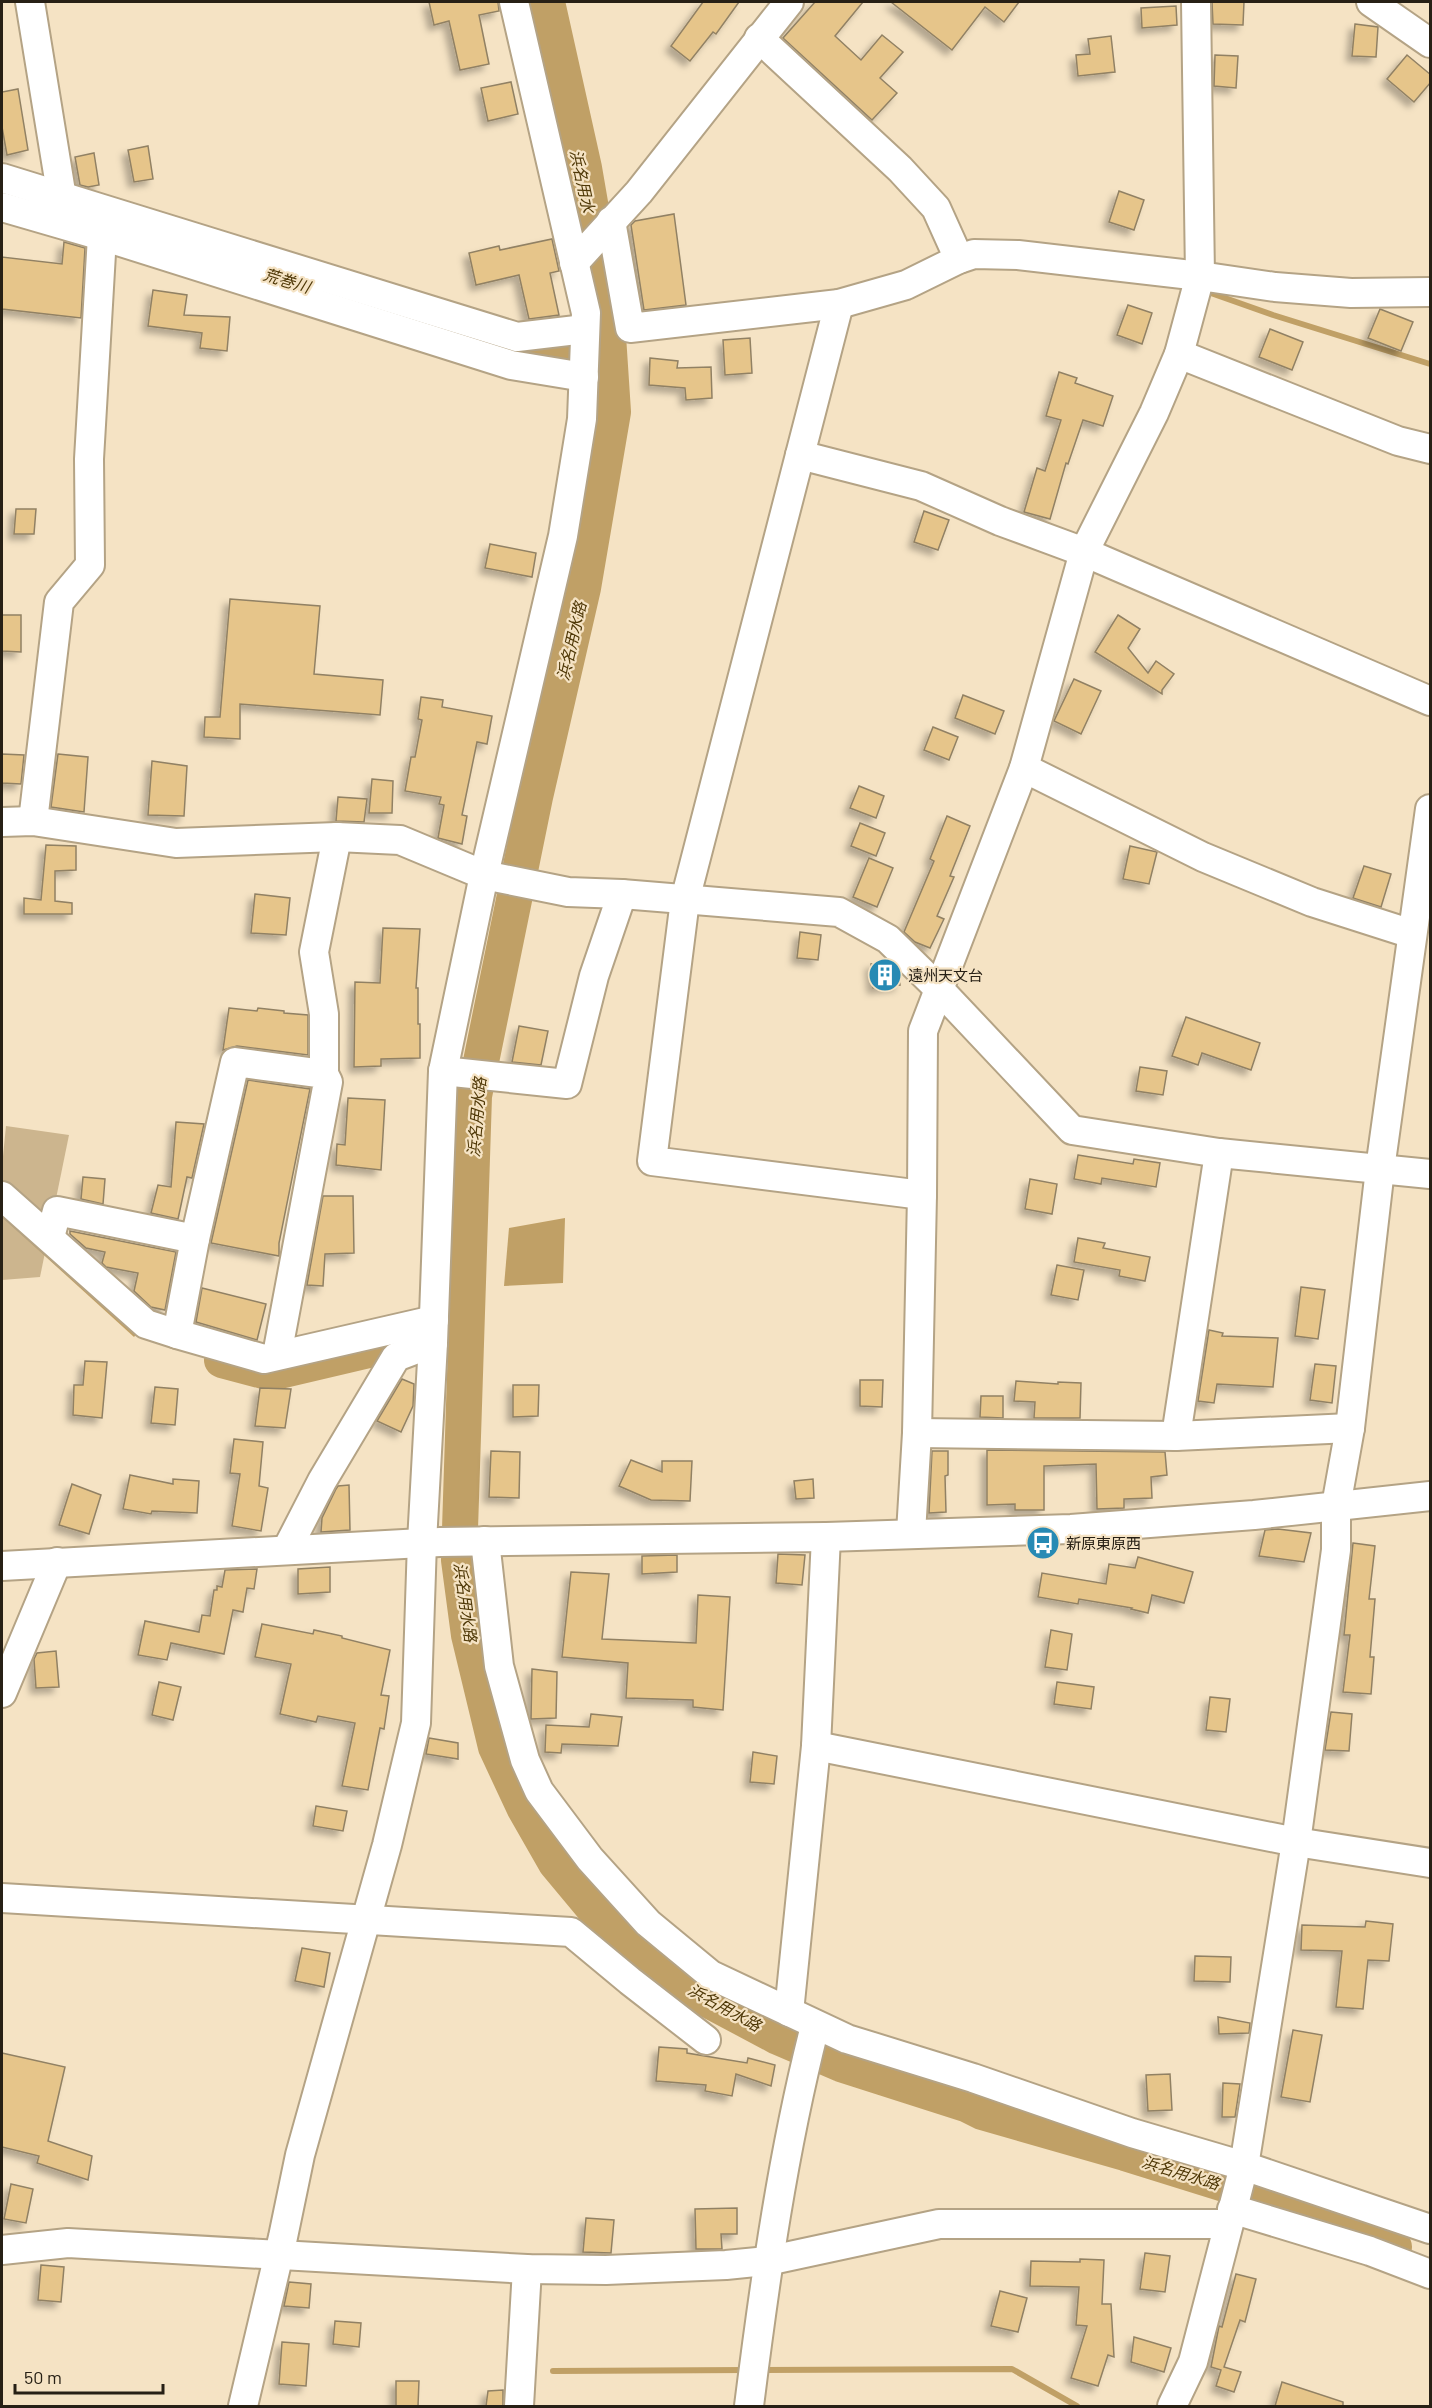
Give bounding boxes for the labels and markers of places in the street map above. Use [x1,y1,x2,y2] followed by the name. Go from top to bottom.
[867,957,903,993] building icon: 遠州天文台
[908,966,983,984] place label: 遠州天文台
[1025,1525,1061,1561] bus stop icon: 新原東原西
[1066,1534,1141,1552] place label: 新原東原西

